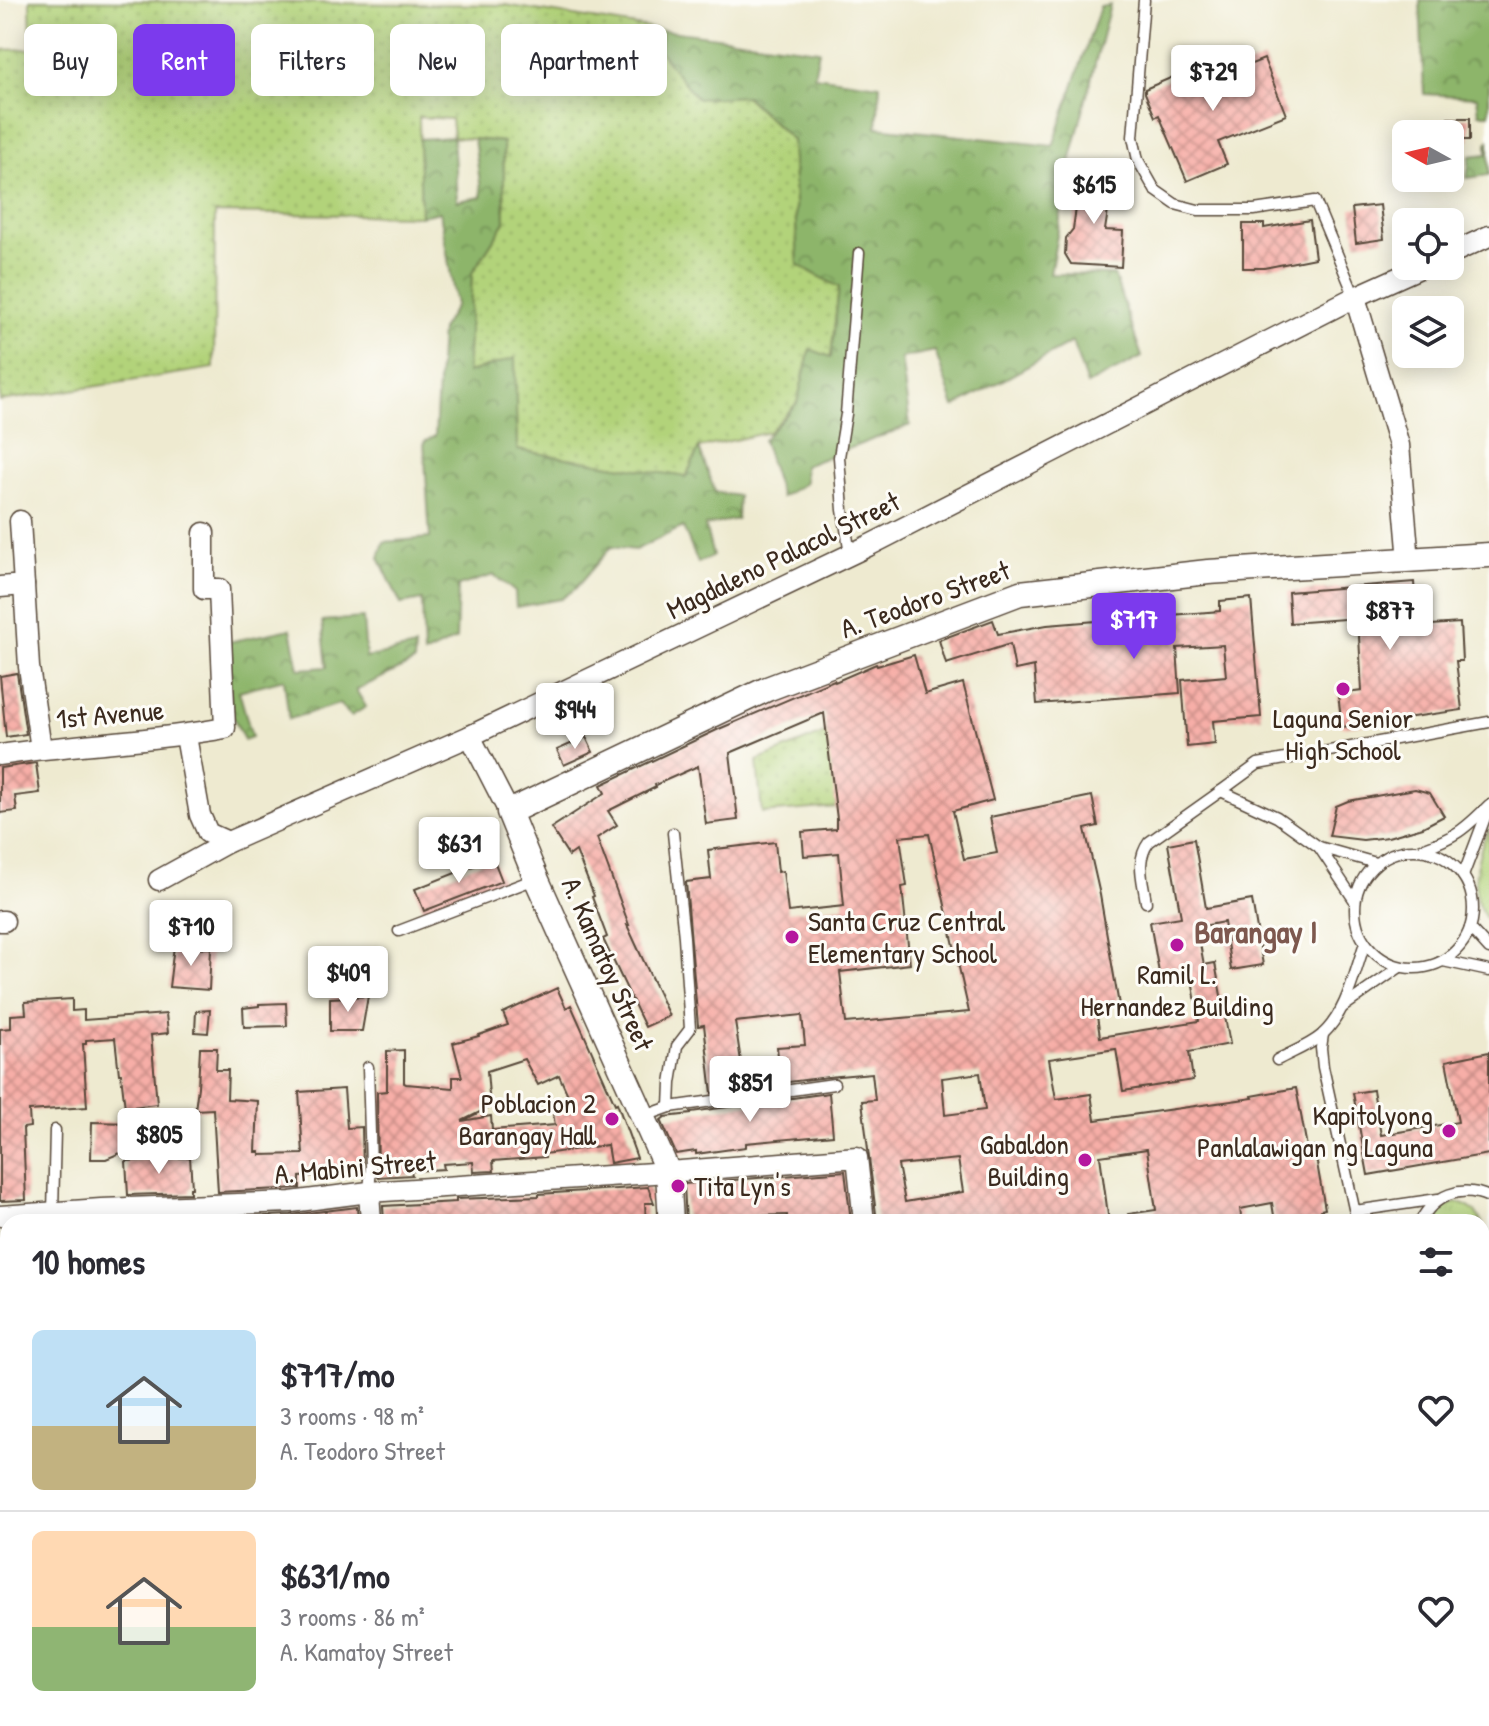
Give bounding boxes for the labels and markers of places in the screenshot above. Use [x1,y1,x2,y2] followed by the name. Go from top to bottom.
[1166,45,1260,113] pin: $729
[1047,158,1141,226] pin: $615
[1343,584,1437,652] pin: $877
[1087,593,1181,661] pin: $717
[1334,680,1352,698] marker: Laguna Senior High School
[528,683,622,751] pin: $944
[1273,699,1413,769] place label: Laguna Senior High School
[412,817,506,885] pin: $631
[144,900,238,968] pin: $710
[808,902,1006,972] place label: Santa Cruz Central Elementary School
[783,928,801,946] marker: Santa Cruz Central Elementary School
[1168,936,1186,954] marker: Ramil L. Hernandez Building
[301,946,395,1014] pin: $409
[1080,955,1274,1025] place label: Ramil L. Hernandez Building
[703,1056,797,1124] pin: $851
[459,1084,597,1154] place label: Poblacion 2 Barangay Hall
[1197,1096,1433,1166] place label: Kapitolyong Panlalawigan ng Laguna
[112,1108,206,1176] pin: $805
[603,1110,621,1128] marker: Poblacion 2 Barangay Hall
[1440,1122,1458,1140] marker: Kapitolyong Panlalawigan ng Laguna
[980,1125,1069,1195] place label: Gabaldon Building
[1076,1151,1094,1169] marker: Gabaldon Building
[694,1167,791,1205] place label: Tita Lyn's
[669,1177,687,1195] marker: Tita Lyn's

